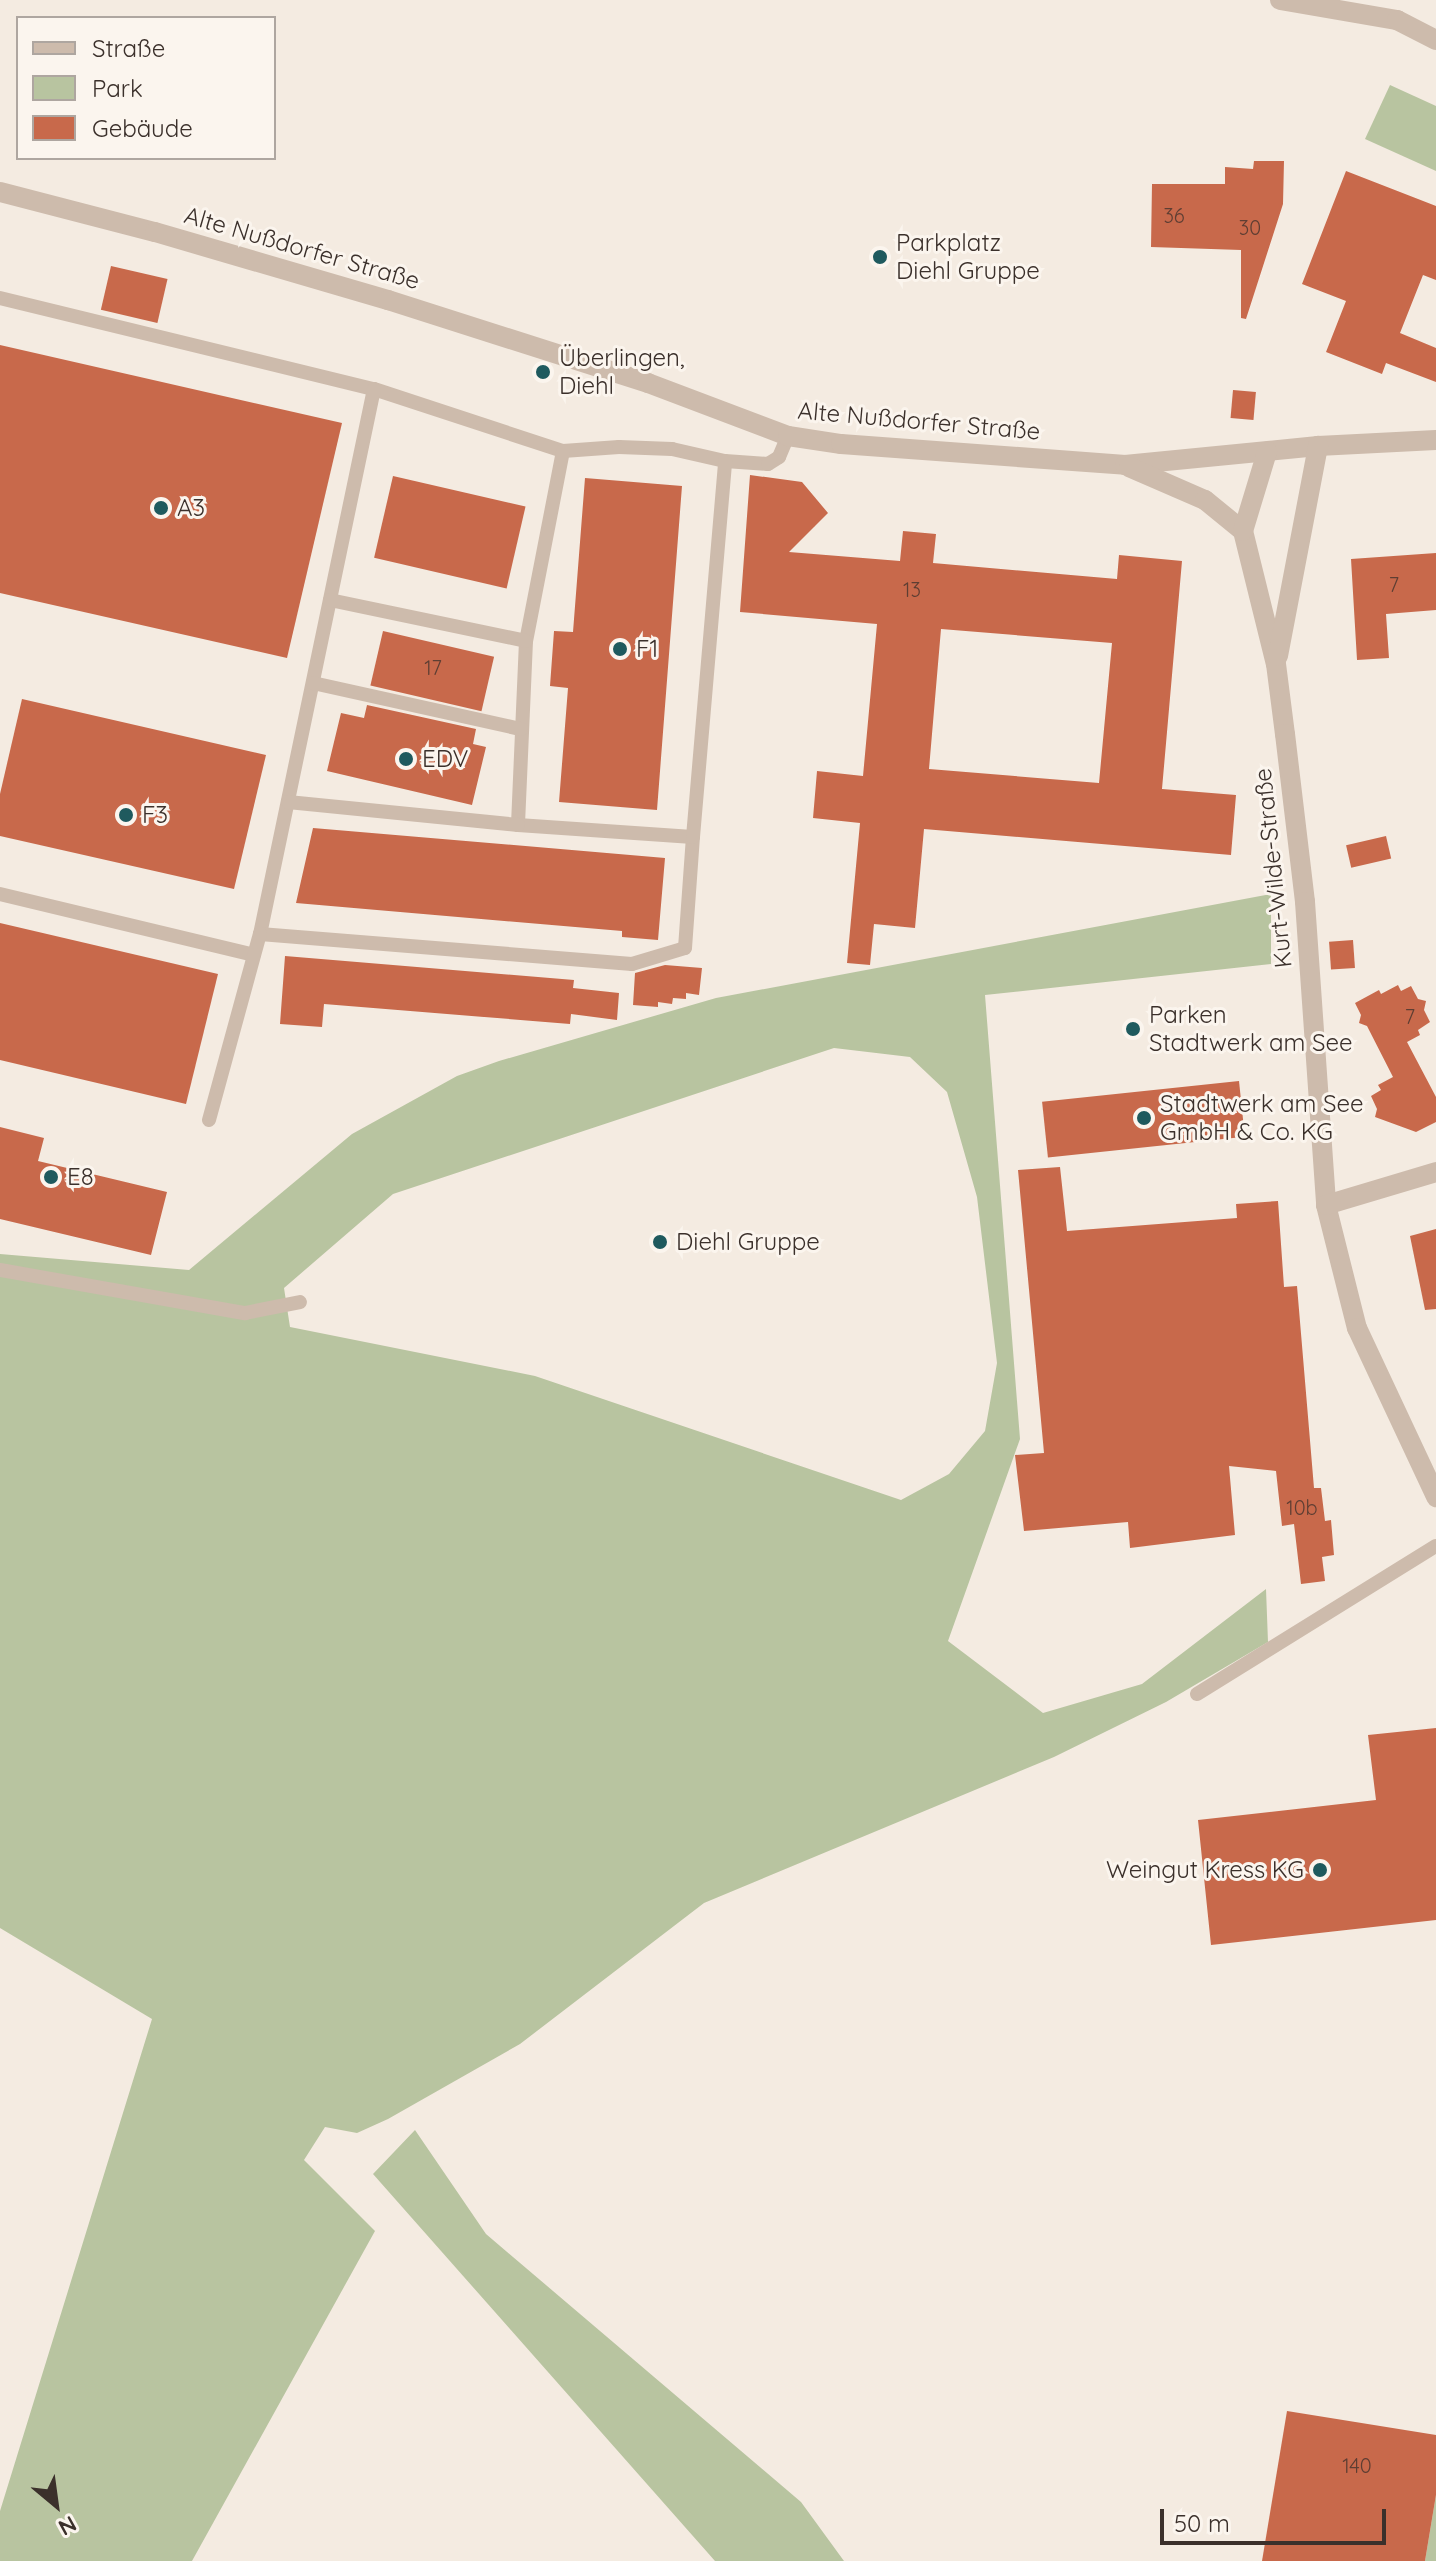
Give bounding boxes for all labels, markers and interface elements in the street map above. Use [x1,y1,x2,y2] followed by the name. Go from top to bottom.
[16,16,276,160] legend
[92,33,165,63] text: Straße
[92,73,143,103] text: Park
[92,113,193,143] text: Gebäude
[181,201,423,295] street label: Alte Nußdorfer Straße
[1163,203,1185,227] house number: 36
[1239,215,1261,239] house number: 30
[896,229,1040,285] place label: Parkplatz Diehl Gruppe
[871,248,889,266] marker: Parkplatz Diehl Gruppe
[559,344,685,400] place label: Überlingen, Diehl
[534,363,552,381] marker: Überlingen, Diehl
[797,396,1041,446] street label: Alte Nußdorfer Straße
[177,494,205,522] place label: A3
[152,499,170,517] marker: A3
[1389,572,1399,596] house number: 7
[903,577,921,601] house number: 13
[636,635,658,663] place label: F1
[611,640,629,658] marker: F1
[424,655,442,679] house number: 17
[422,745,469,773] place label: EDV
[397,750,415,768] marker: EDV
[1248,767,1298,969] street label: Kurt-Wilde-Straße
[142,801,168,829] place label: F3
[117,806,135,824] marker: F3
[1149,1001,1353,1057] place label: Parken Stadtwerk am See
[1405,1004,1415,1028] house number: 7
[1124,1020,1142,1038] marker: Parken Stadtwerk am See
[1160,1090,1364,1146] place label: Stadtwerk am See GmbH & Co. KG
[1135,1109,1153,1127] marker: Stadtwerk am See GmbH & Co. KG
[67,1163,94,1191] place label: E8
[42,1168,60,1186] marker: E8
[676,1228,820,1256] place label: Diehl Gruppe
[651,1233,669,1251] marker: Diehl Gruppe
[1286,1495,1318,1519] house number: 10b
[1106,1856,1304,1884] place label: Weingut Kress KG
[1311,1861,1329,1879] marker: Weingut Kress KG
[1342,2453,1372,2477] house number: 140
[16,2465,96,2545] north arrow
[1164,2493,1390,2543] scale bar
[1174,2508,1230,2538] text: 50 m
[54,2510,82,2542] text: N

